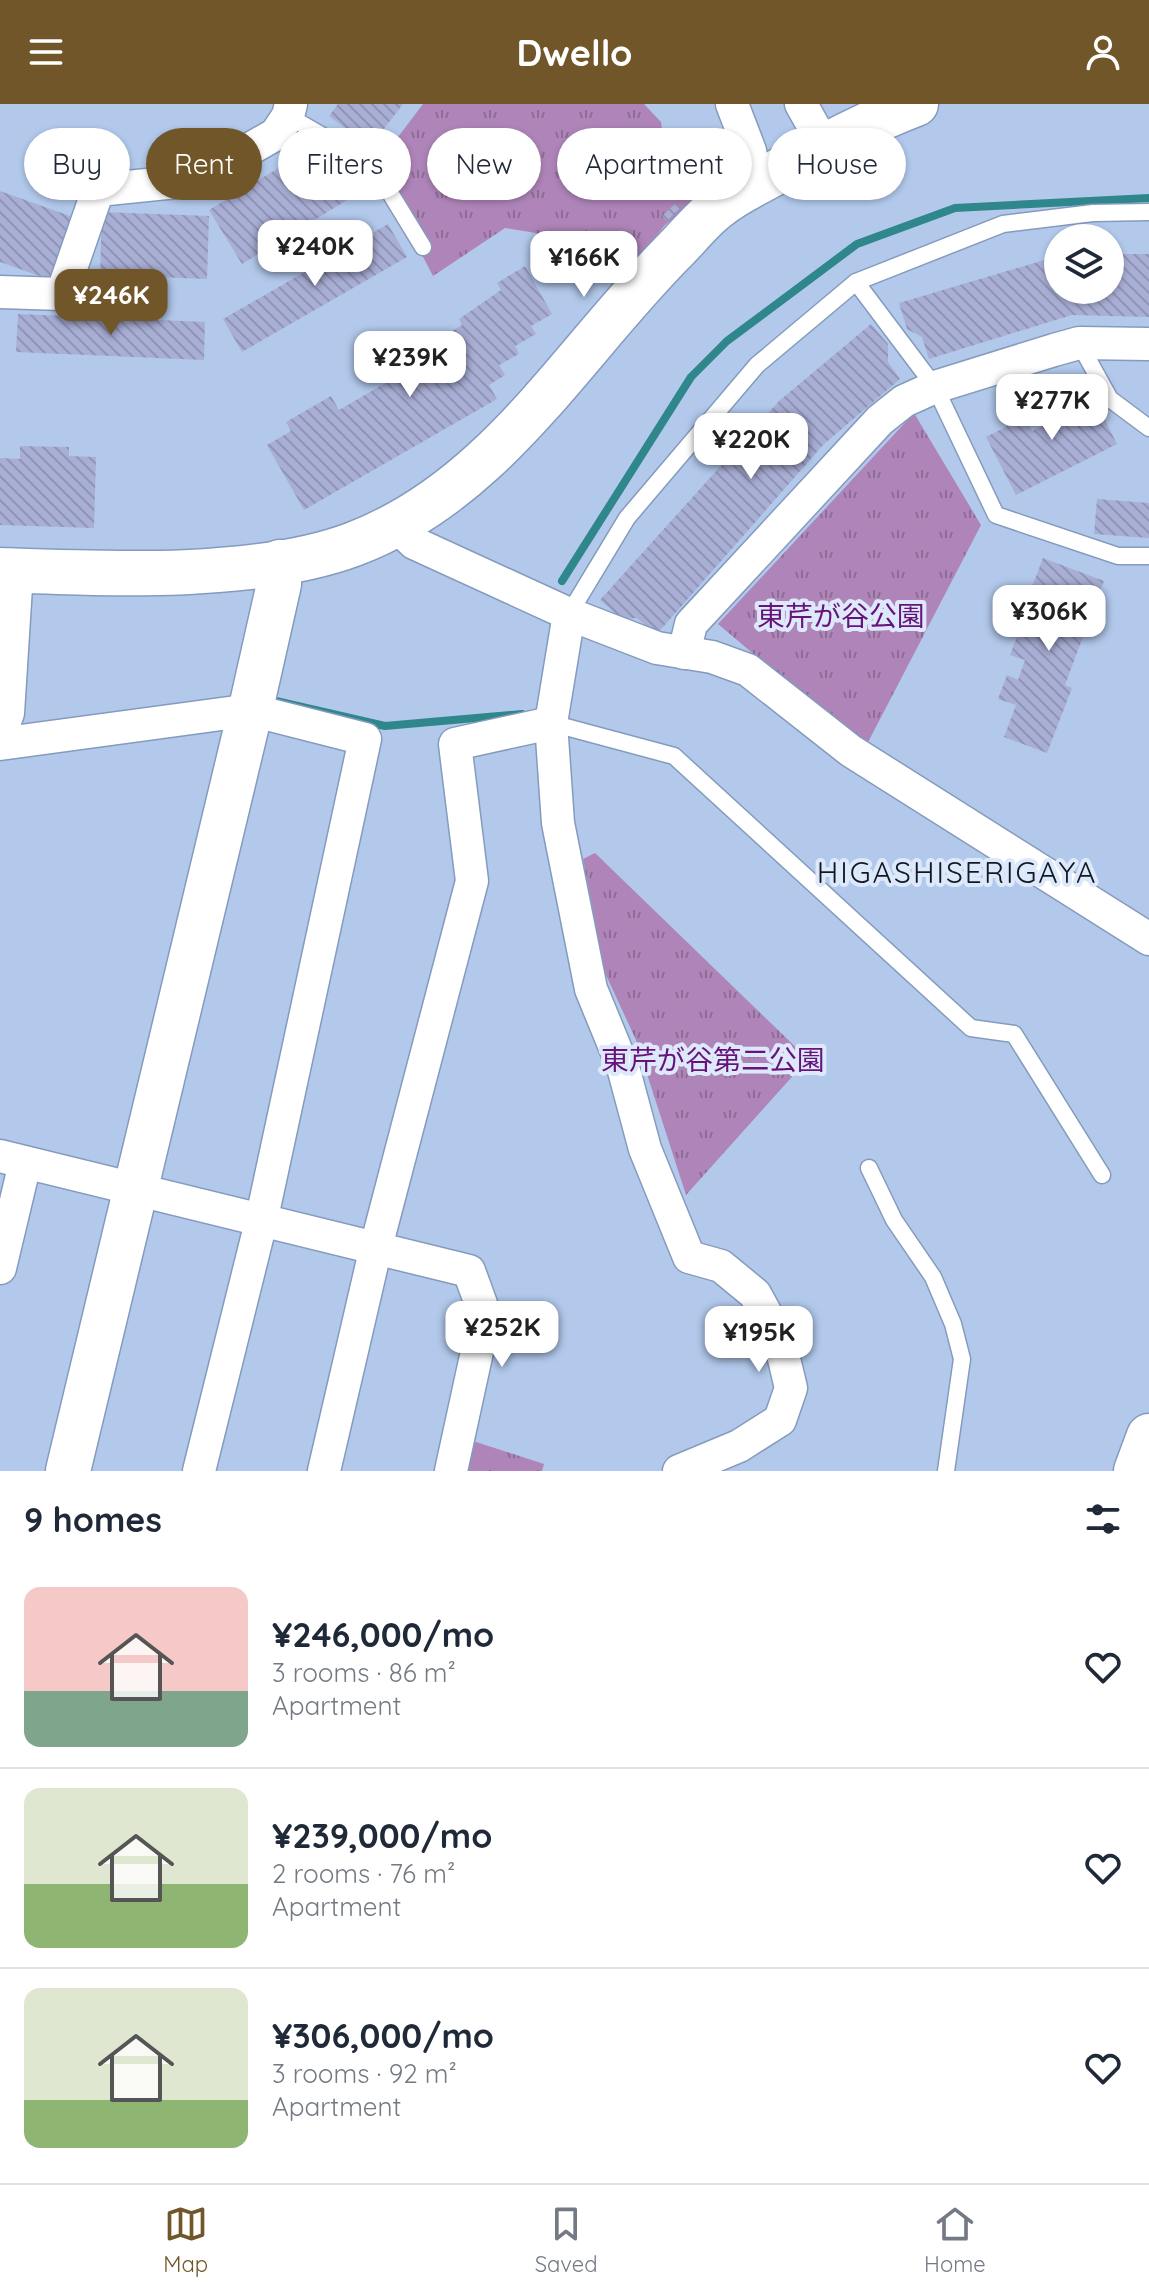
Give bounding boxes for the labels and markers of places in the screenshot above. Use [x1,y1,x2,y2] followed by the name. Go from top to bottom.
[259,220,371,288] pin: ¥240K
[528,231,640,299] pin: ¥166K
[55,269,167,337] pin: ¥246K
[354,331,466,399] pin: ¥239K
[996,374,1108,442] pin: ¥277K
[695,413,807,481] pin: ¥220K
[993,585,1105,653] pin: ¥306K
[446,1301,558,1369] pin: ¥252K
[703,1306,815,1374] pin: ¥195K

